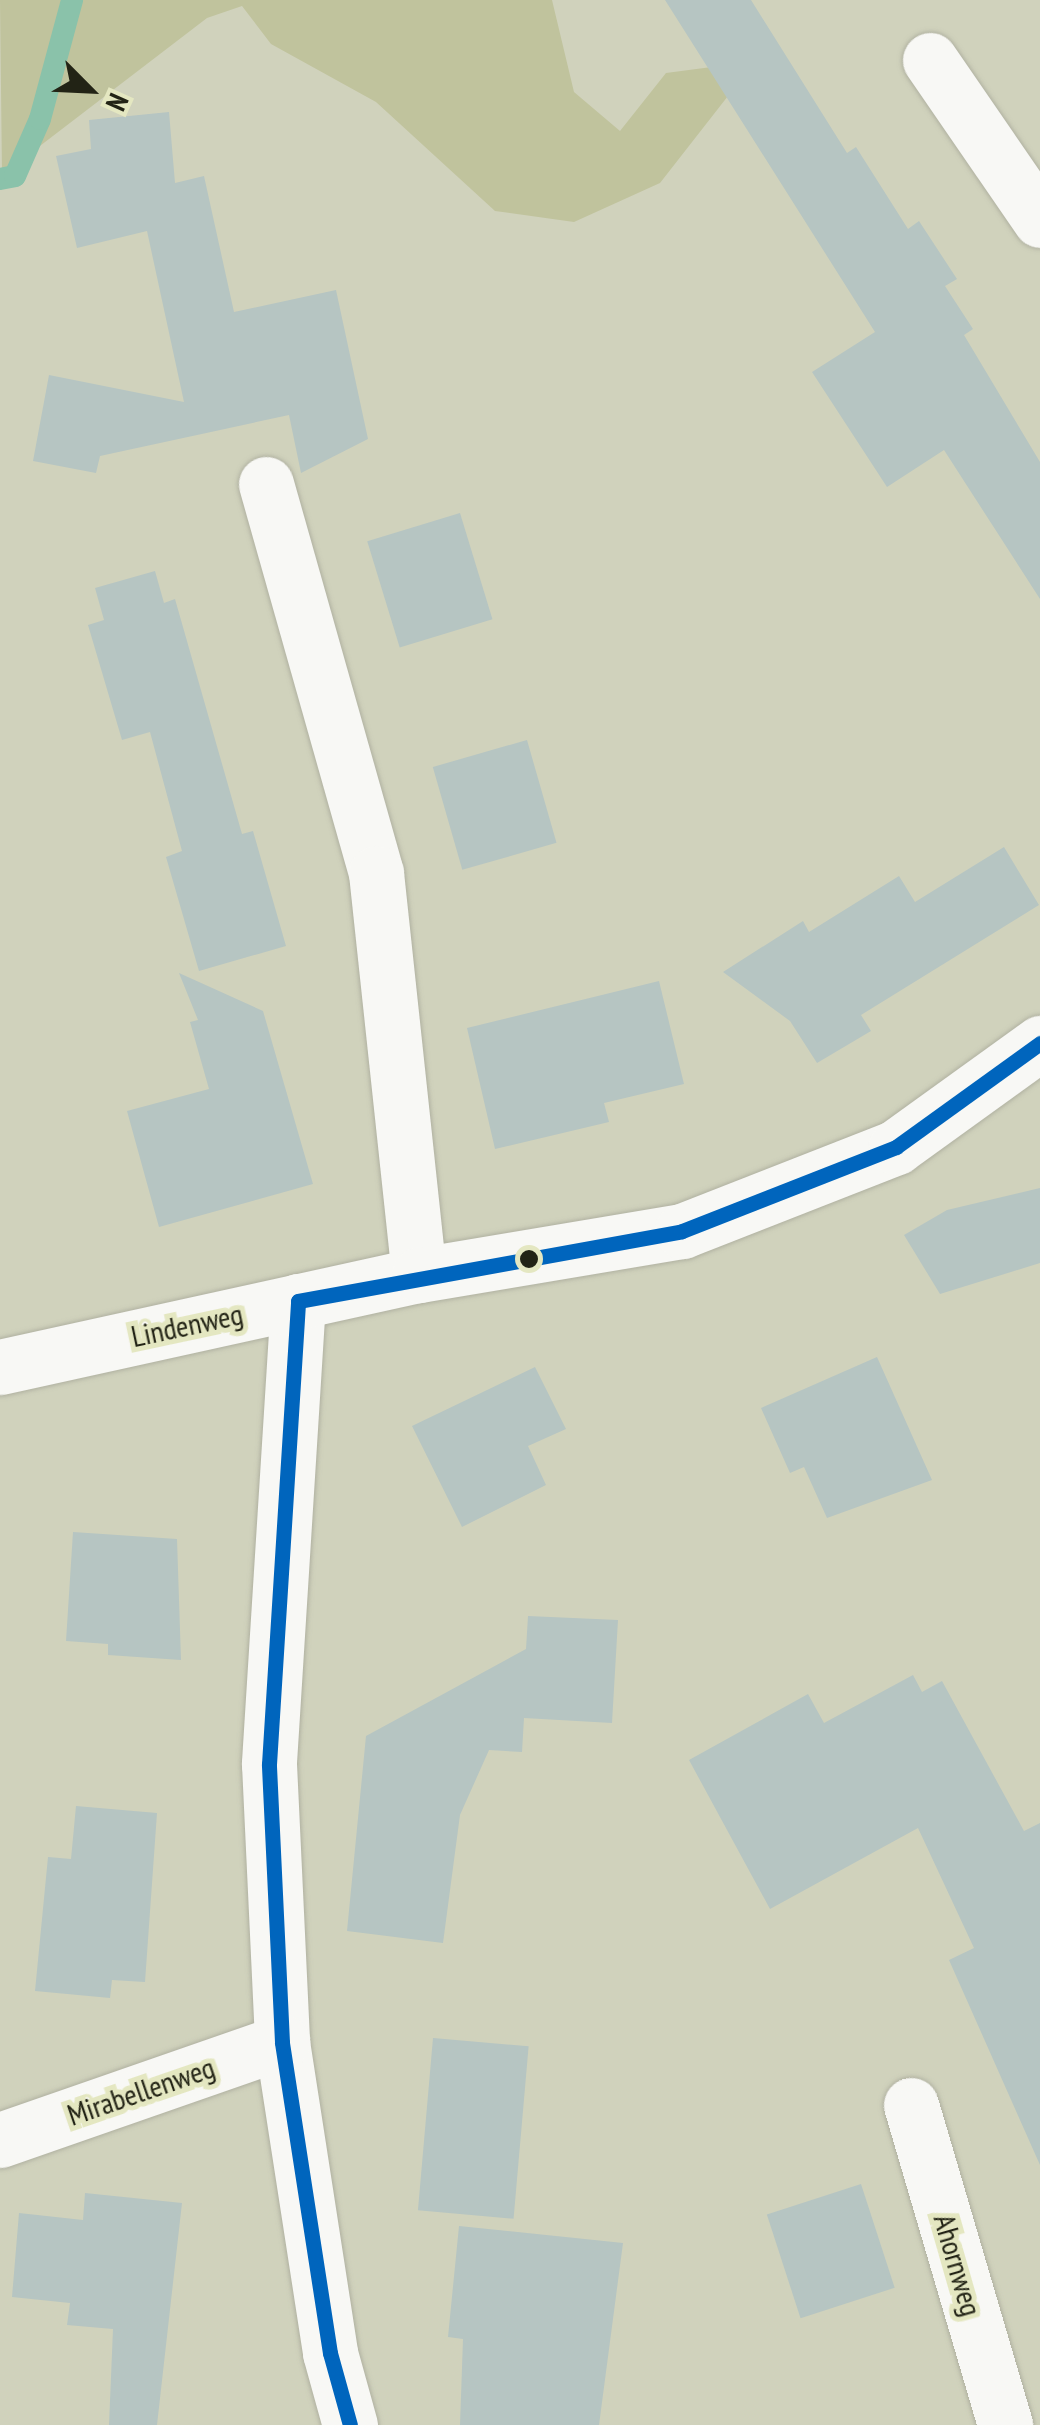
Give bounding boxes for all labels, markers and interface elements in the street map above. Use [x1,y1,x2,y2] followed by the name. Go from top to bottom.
[40,40,140,140] north arrow
[98,88,138,117] text: N
[519,1249,539,1269] unlabelled marker
[128,1296,246,1354] street label: Lindenweg
[63,2049,219,2133] street label: Mirabellenweg
[926,2210,990,2320] street label: Ahornweg

